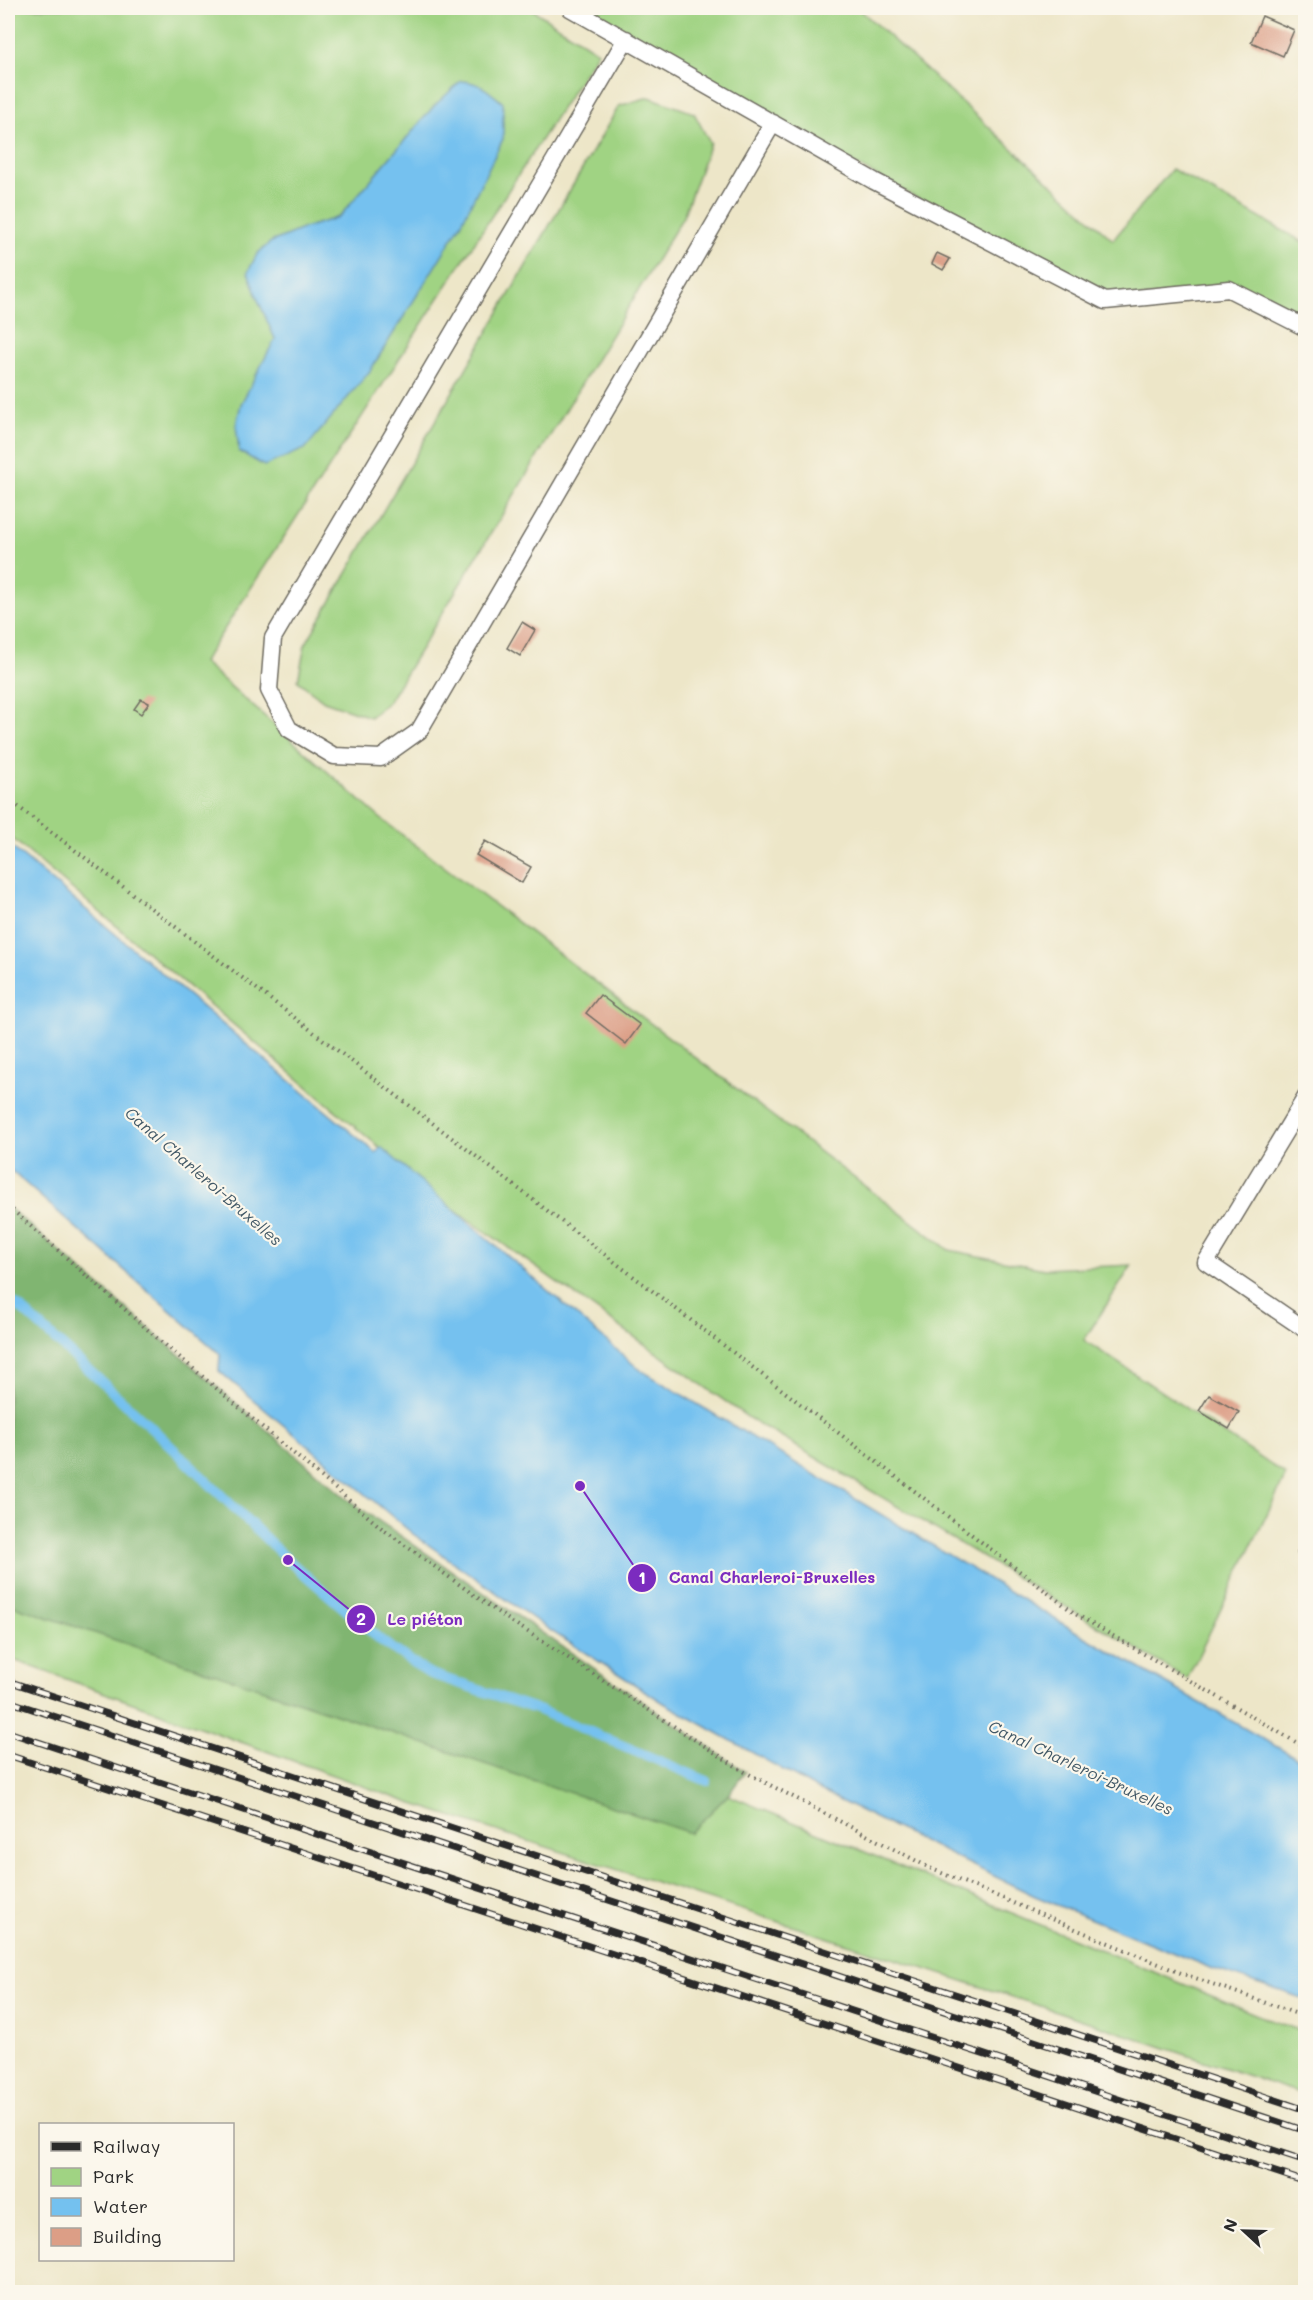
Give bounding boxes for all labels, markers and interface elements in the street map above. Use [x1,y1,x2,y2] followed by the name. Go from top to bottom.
[121,1102,287,1250] water label: Canal Charleroi-Bruxelles
[627,1561,887,1595] callout: Canal Charleroi-Bruxelles
[638,1565,646,1589] text: 1
[669,1566,875,1587] text: Canal Charleroi-Bruxelles
[346,1602,475,1636] callout: Le piéton
[356,1606,366,1630] text: 2
[387,1608,463,1629] text: Le piéton
[985,1715,1177,1819] water label: Canal Charleroi-Bruxelles
[39,2123,234,2261] legend
[93,2134,160,2158] text: Railway
[93,2164,134,2188] text: Park
[93,2194,148,2218] text: Water
[1214,2201,1274,2261] north arrow
[1218,2216,1242,2235] text: N
[93,2224,161,2248] text: Building

